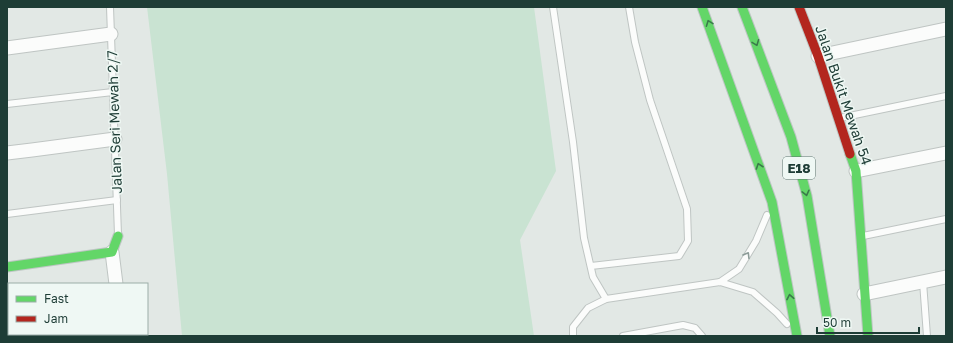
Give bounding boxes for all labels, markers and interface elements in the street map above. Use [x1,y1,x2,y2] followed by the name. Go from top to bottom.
[705,19,713,26] one-way arrow
[812,23,876,167] street label: Jalan Bukit Mewah 54
[752,40,760,47] one-way arrow
[103,50,125,194] street label: Jalan Seri Mewah 2/7
[783,157,815,179] road number: E18
[756,162,764,169] one-way arrow
[801,190,809,197] one-way arrow
[743,252,750,259] one-way arrow
[8,283,148,335] legend
[44,291,69,306] text: Fast
[786,294,795,300] one-way arrow
[817,309,919,335] scale bar
[44,311,68,326] text: Jam
[823,315,851,330] text: 50 m

